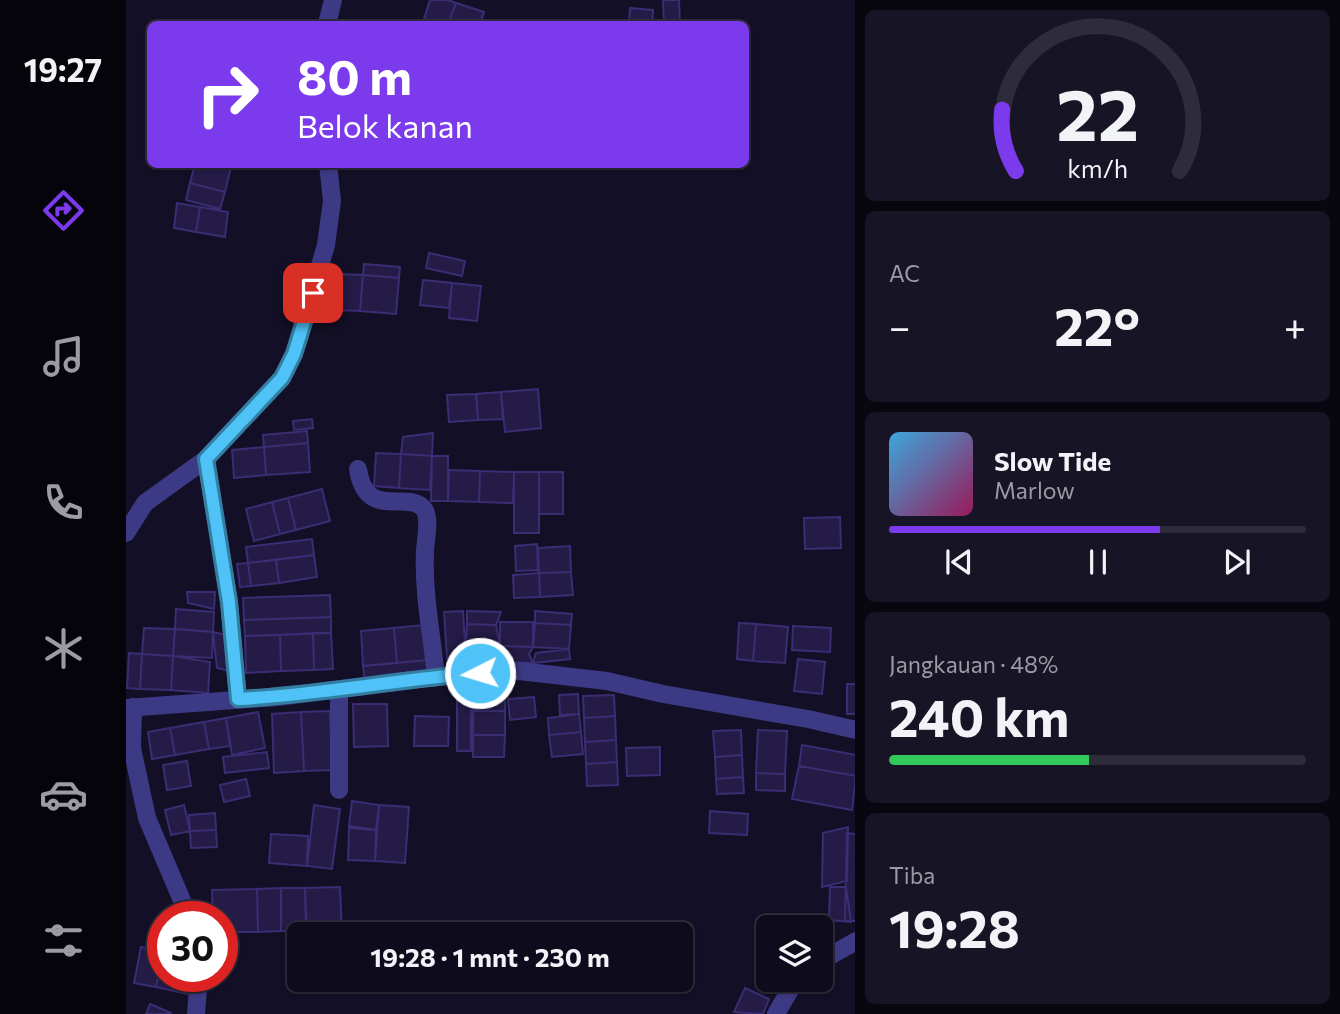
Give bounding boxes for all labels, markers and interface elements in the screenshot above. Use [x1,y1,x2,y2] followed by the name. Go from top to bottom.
[297,45,412,105] text: 80 m
[24,49,102,89] text: 19:27
[182,49,273,140] icon: right
[1056,68,1139,157] text: 22
[297,105,473,145] text: Belok kanan
[1067,153,1128,183] text: km/h
[39,186,88,235] icon: directions
[889,259,920,287] text: AC
[283,263,343,323] pin
[294,274,332,312] icon: arrive
[1054,293,1140,357] text: 22°
[889,302,911,349] text: −
[1284,302,1306,349] text: +
[39,332,88,381] icon: music
[994,445,1111,476] text: Slow Tide
[994,476,1075,504] text: Marlow
[39,478,88,527] icon: phone
[940,543,978,581] icon: previous
[1079,543,1117,581] icon: pause
[1218,543,1256,581] icon: next
[39,624,88,673] icon: climate
[443,636,517,710] position arrow
[889,650,1058,678] text: Jangkauan · 48%
[889,684,1069,748] text: 240 km
[39,770,88,819] icon: car
[889,861,935,889] text: Tiba
[889,895,1020,959] text: 19:28
[147,901,238,992] speed limit sign: 30
[756,915,833,992] map controls
[756,915,833,992] button: layers
[39,916,88,965] icon: filters
[370,941,610,972] text: 19:28 · 1 mnt · 230 m

